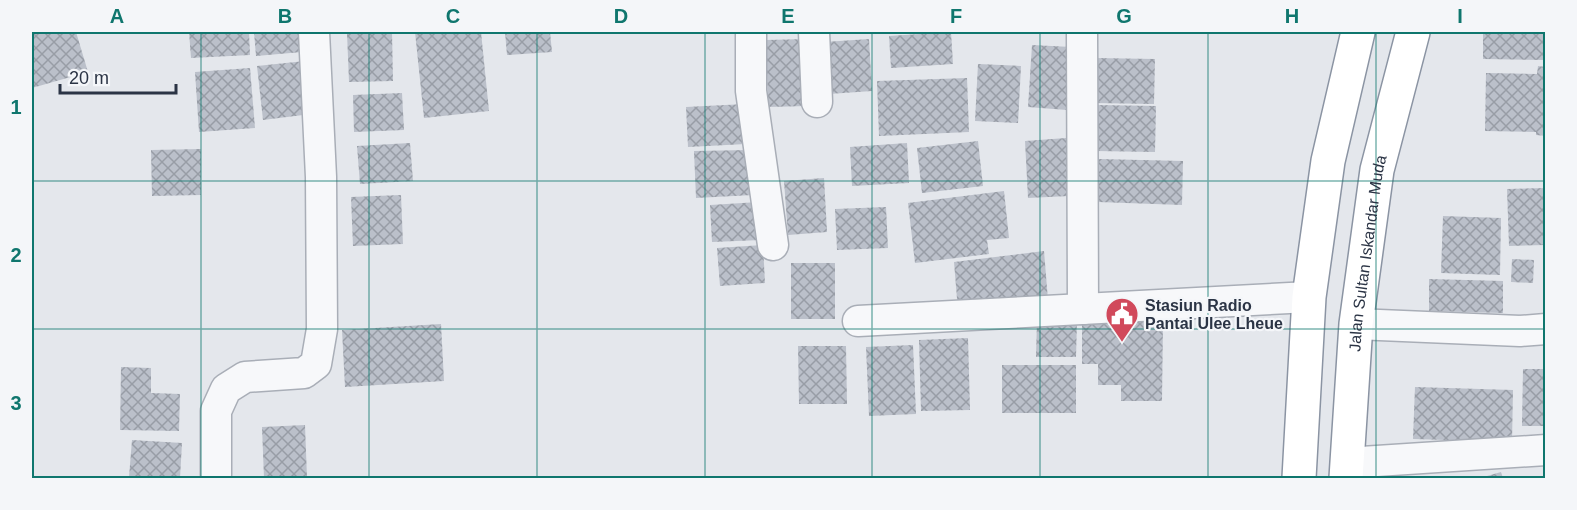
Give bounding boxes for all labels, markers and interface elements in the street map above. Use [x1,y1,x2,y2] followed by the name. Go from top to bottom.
[110,5,124,27] text: A
[278,5,292,27] text: B
[446,5,460,27] text: C
[614,5,628,27] text: D
[781,5,795,27] text: E
[950,5,962,27] text: F
[1116,5,1132,27] text: G
[1285,5,1299,27] text: H
[1457,5,1463,27] text: I
[60,57,176,95] scale bar
[69,68,109,88] text: 20 m
[10,96,22,118] text: 1
[1346,153,1389,352] street label: Jalan Sultan Iskandar Muda
[10,244,22,266] text: 2
[1104,296,1140,343] public building icon: Stasiun Radio Pantai Ulee Lheue
[1145,297,1283,332] place label: Stasiun Radio Pantai Ulee Lheue
[10,392,22,414] text: 3

